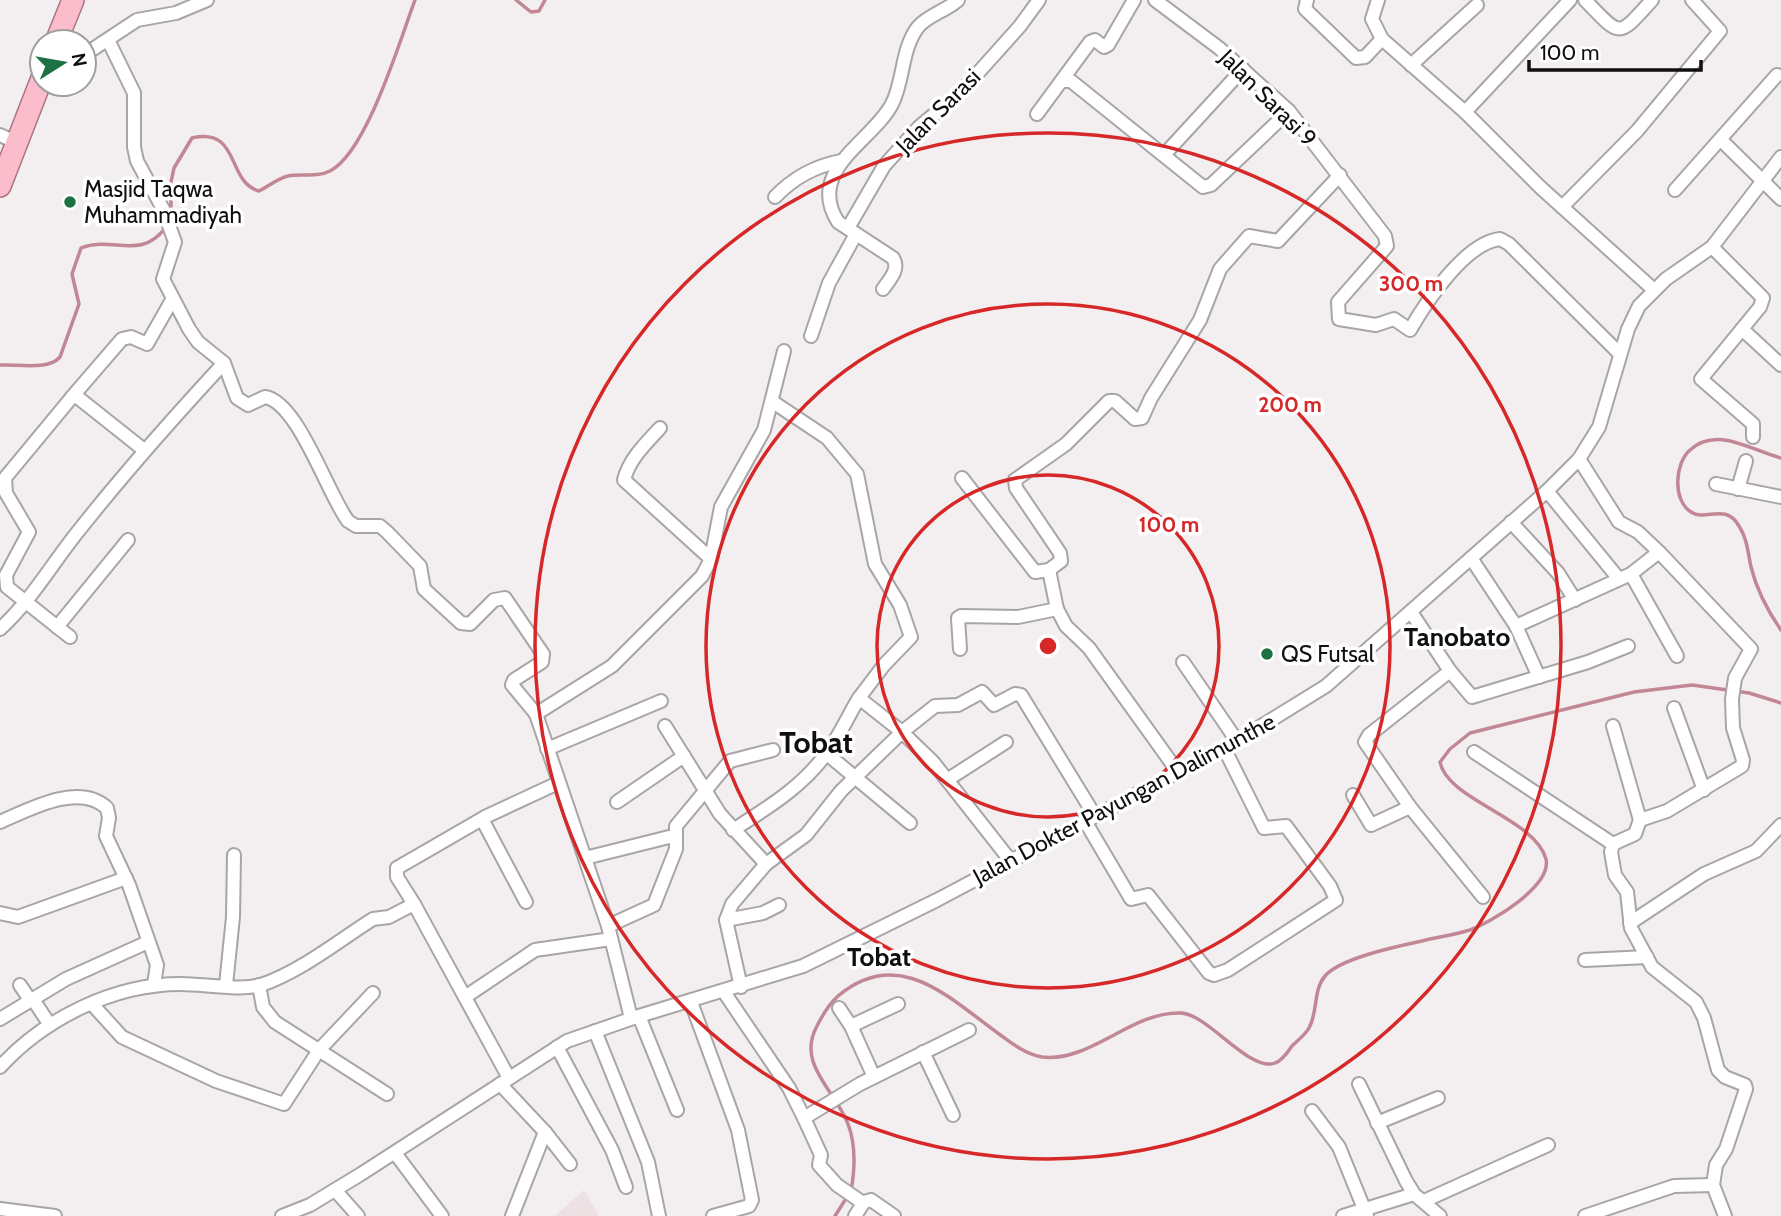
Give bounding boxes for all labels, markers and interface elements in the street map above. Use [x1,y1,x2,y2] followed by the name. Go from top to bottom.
[28,28,98,98] north arrow
[1529,28,1700,72] scale bar
[1540,40,1599,65] text: 100 m
[1213,43,1323,153] street label: Jalan Sarasi 9
[67,51,92,69] text: N
[889,63,986,160] street label: Jalan Sarasi
[84,175,242,229] place label: Masjid Taqwa Muhammadiyah
[62,194,78,210] marker: Masjid Taqwa Muhammadiyah
[1379,271,1443,296] text: 300 m
[1258,392,1322,417] text: 200 m
[1139,512,1199,537] text: 100 m
[1404,621,1510,653] district label: Tanobato
[1036,634,1060,658] centre of rings
[1281,640,1375,668] place label: QS Futsal
[1259,646,1275,662] marker: QS Futsal
[967,707,1280,891] street label: Jalan Dokter Payungan Dalimunthe
[779,724,853,761] district label: Tobat
[847,941,911,973] district label: Tobat

